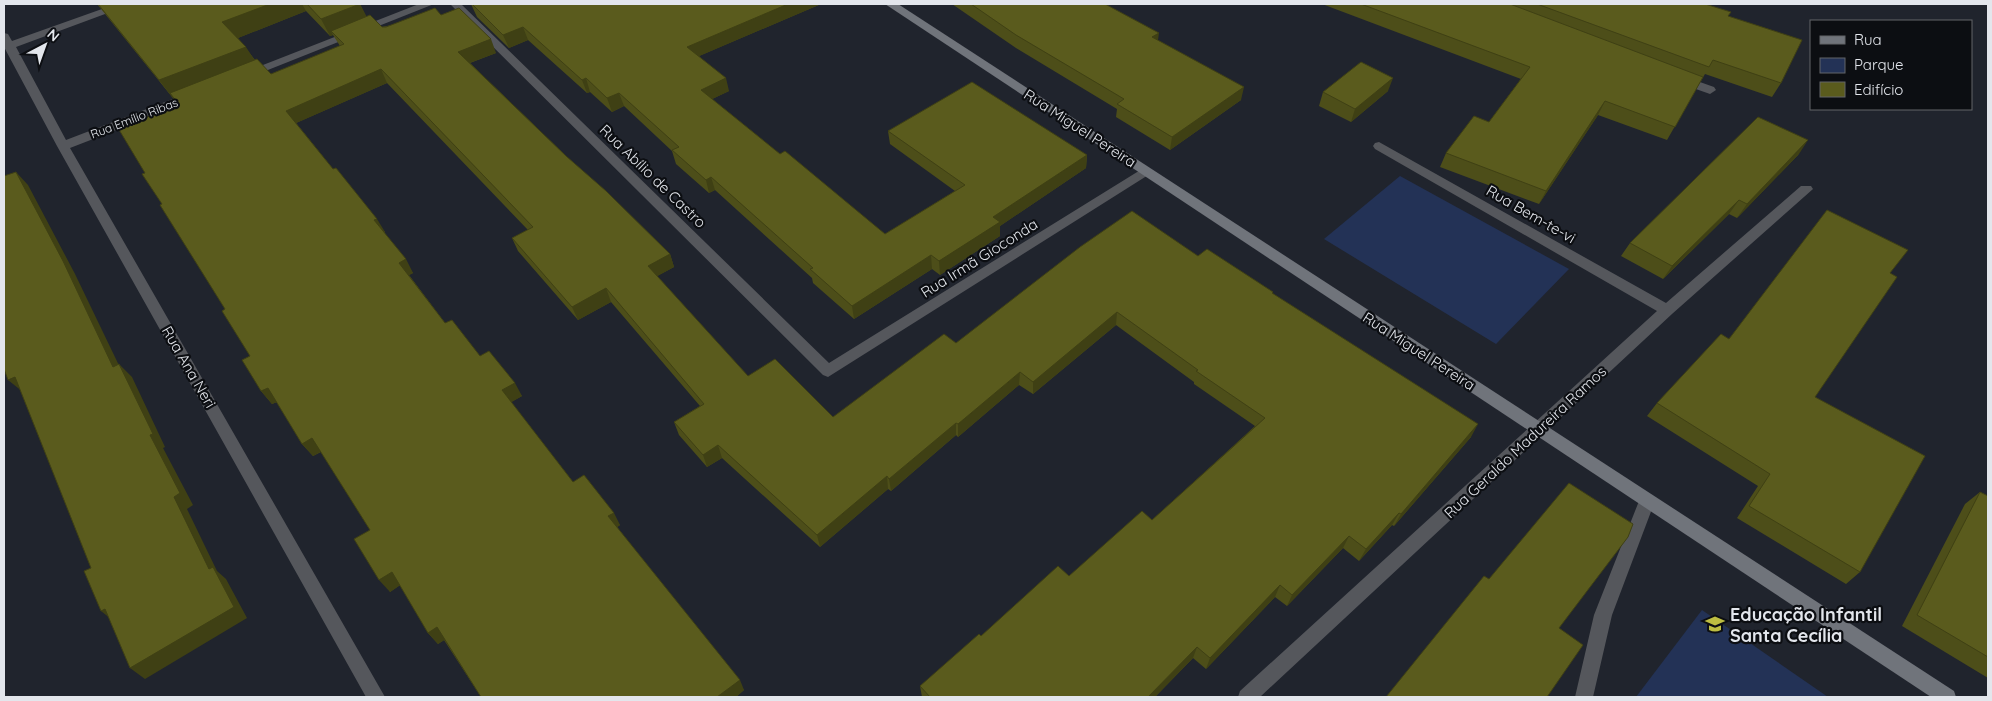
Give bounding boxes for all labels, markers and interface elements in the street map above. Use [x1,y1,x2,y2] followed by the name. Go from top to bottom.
[20,20,70,70] north arrow
[1810,20,1972,110] legend
[44,25,63,45] text: N
[1854,30,1882,49] text: Rua
[1854,55,1904,74] text: Parque
[1854,80,1903,99] text: Edifício
[1020,85,1140,171] street label: Rua Miguel Pereira
[88,94,180,142] street label: Rua Emílio Ribas
[596,120,710,232] street label: Rua Abílio de Castro
[1483,181,1579,247] street label: Rua Bem-te-vi
[917,214,1041,302] street label: Rua Irmã Gioconda
[1359,308,1479,394] street label: Rua Miguel Pereira
[158,323,220,411] street label: Rua Ana Neri
[1440,362,1610,522] street label: Rua Geraldo Madureira Ramos
[1730,603,1882,647] place label: Educação Infantil Santa Cecília
[1704,613,1726,635] school or university icon: Educação Infantil Santa Cecília

